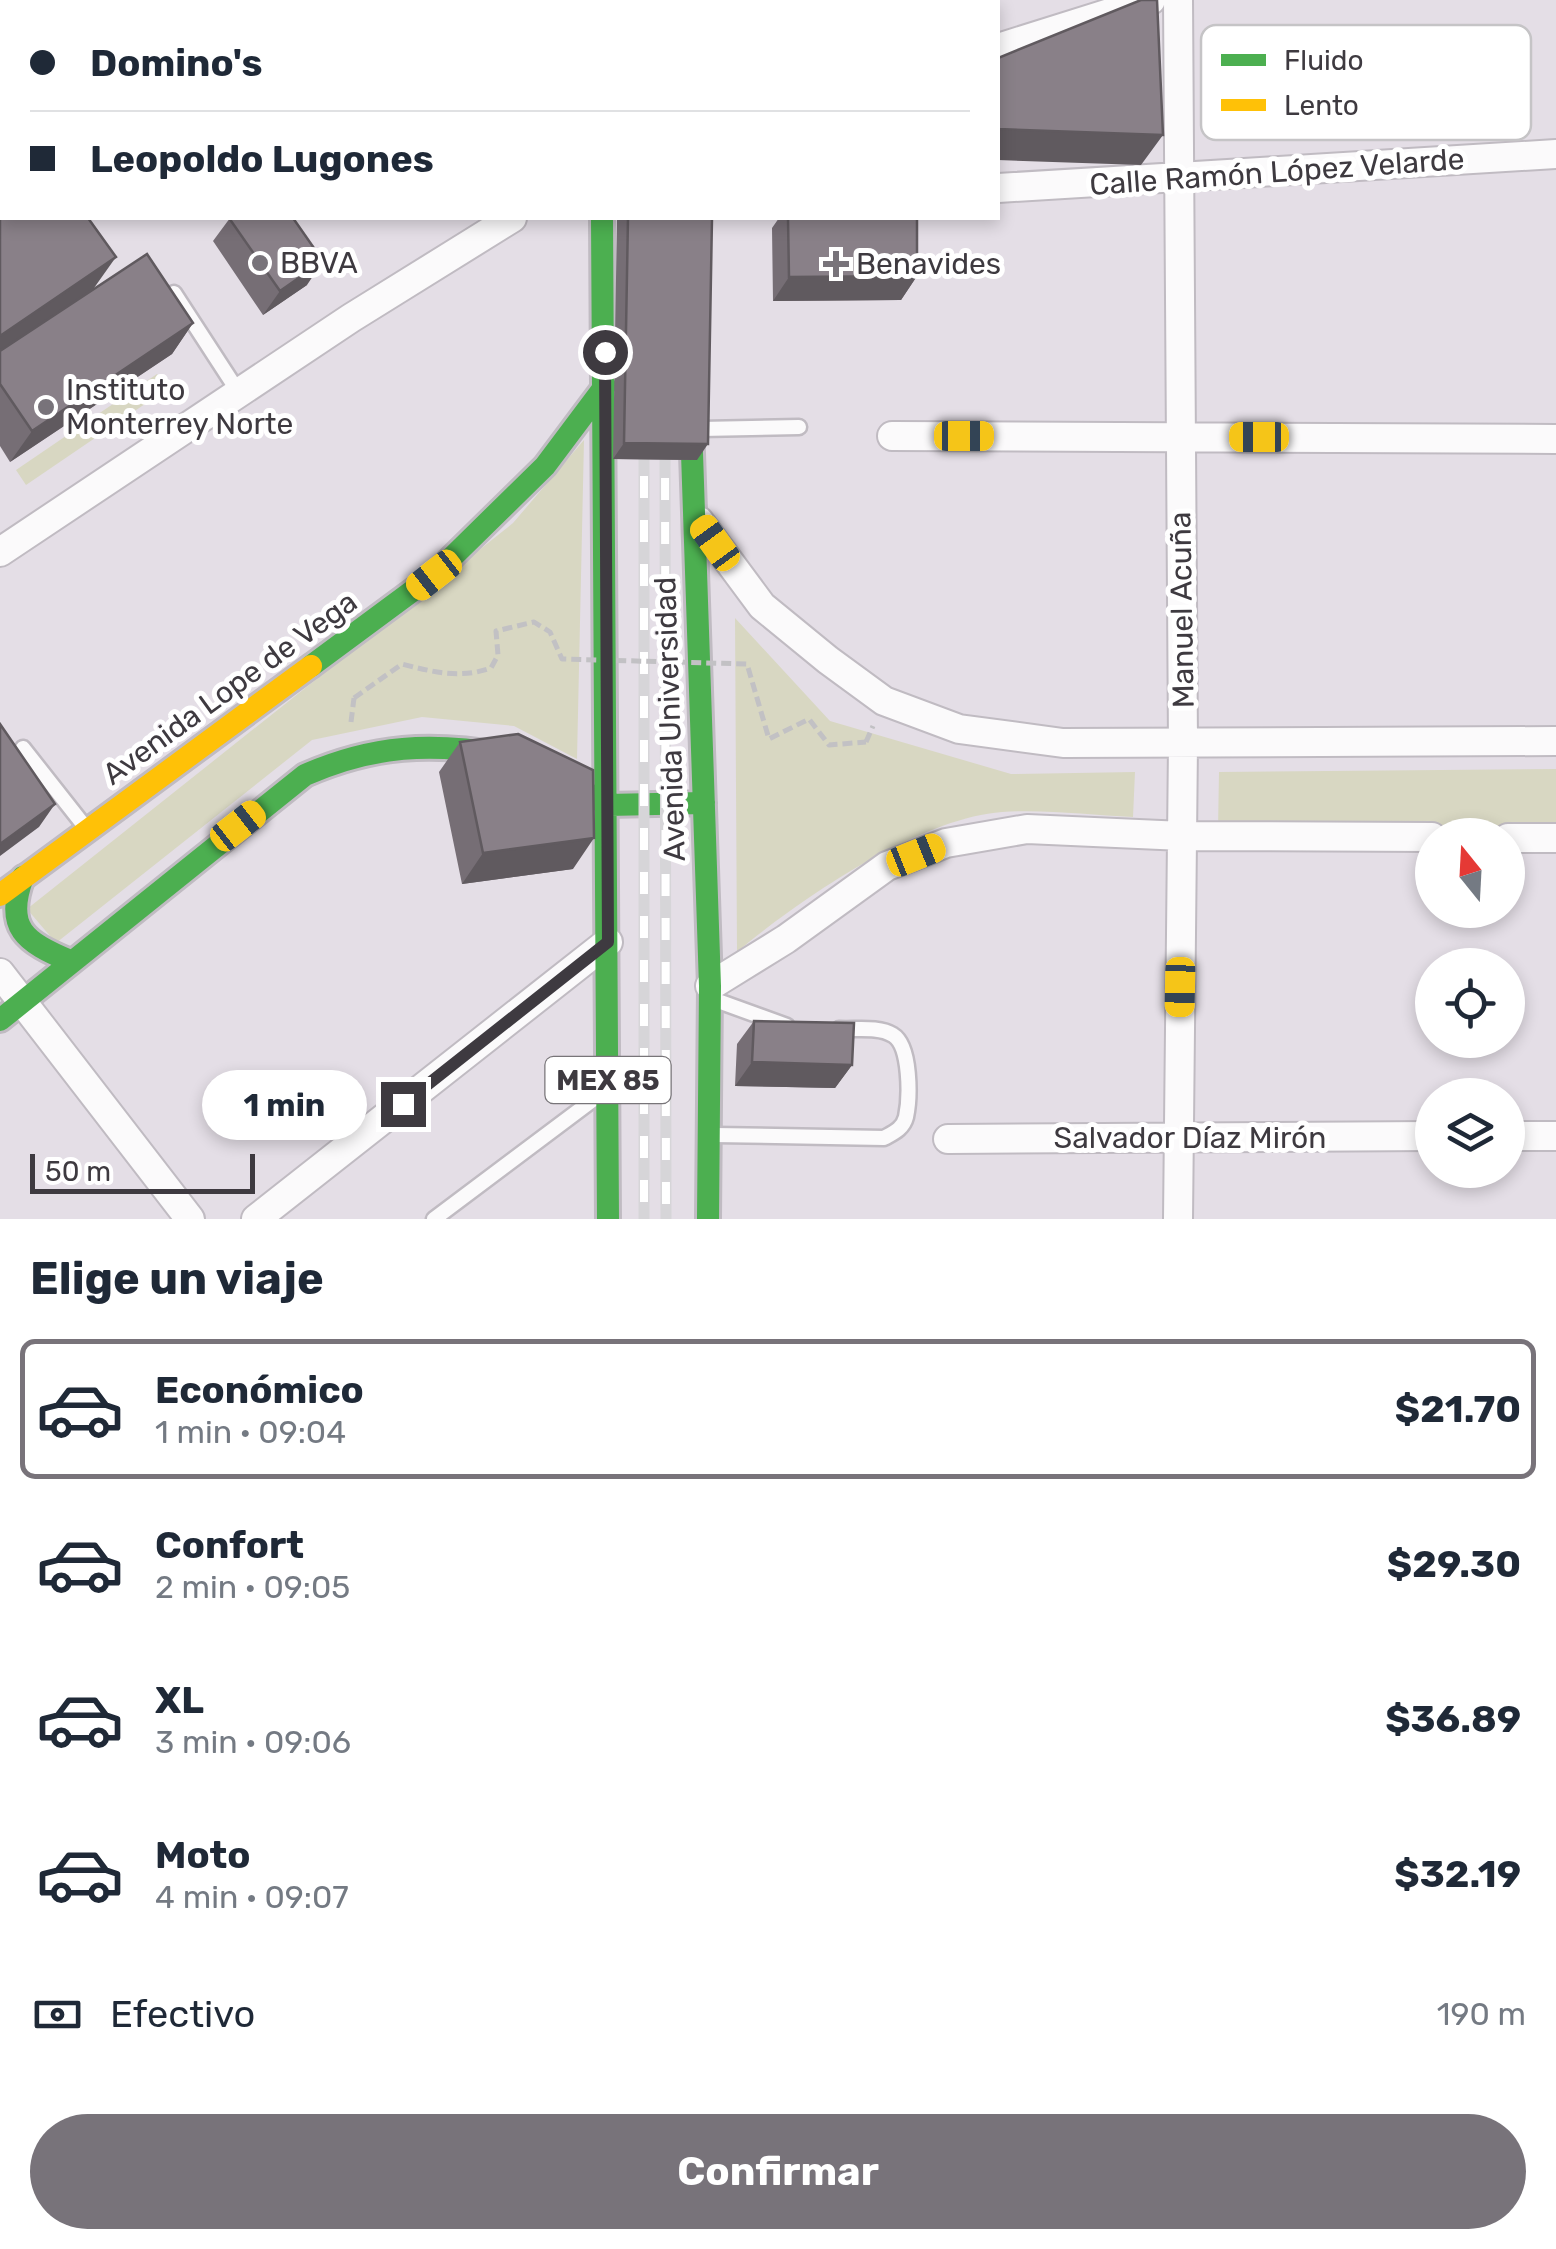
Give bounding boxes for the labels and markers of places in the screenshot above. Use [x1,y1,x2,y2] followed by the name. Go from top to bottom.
[280,245,358,281] place label: BBVA
[856,246,1001,282] place label: Benavides
[249,252,271,274] marker: BBVA
[825,253,847,275] marker: Benavides
[66,372,293,442] place label: Instituto Monterrey Norte
[35,396,57,418] marker: Instituto Monterrey Norte

